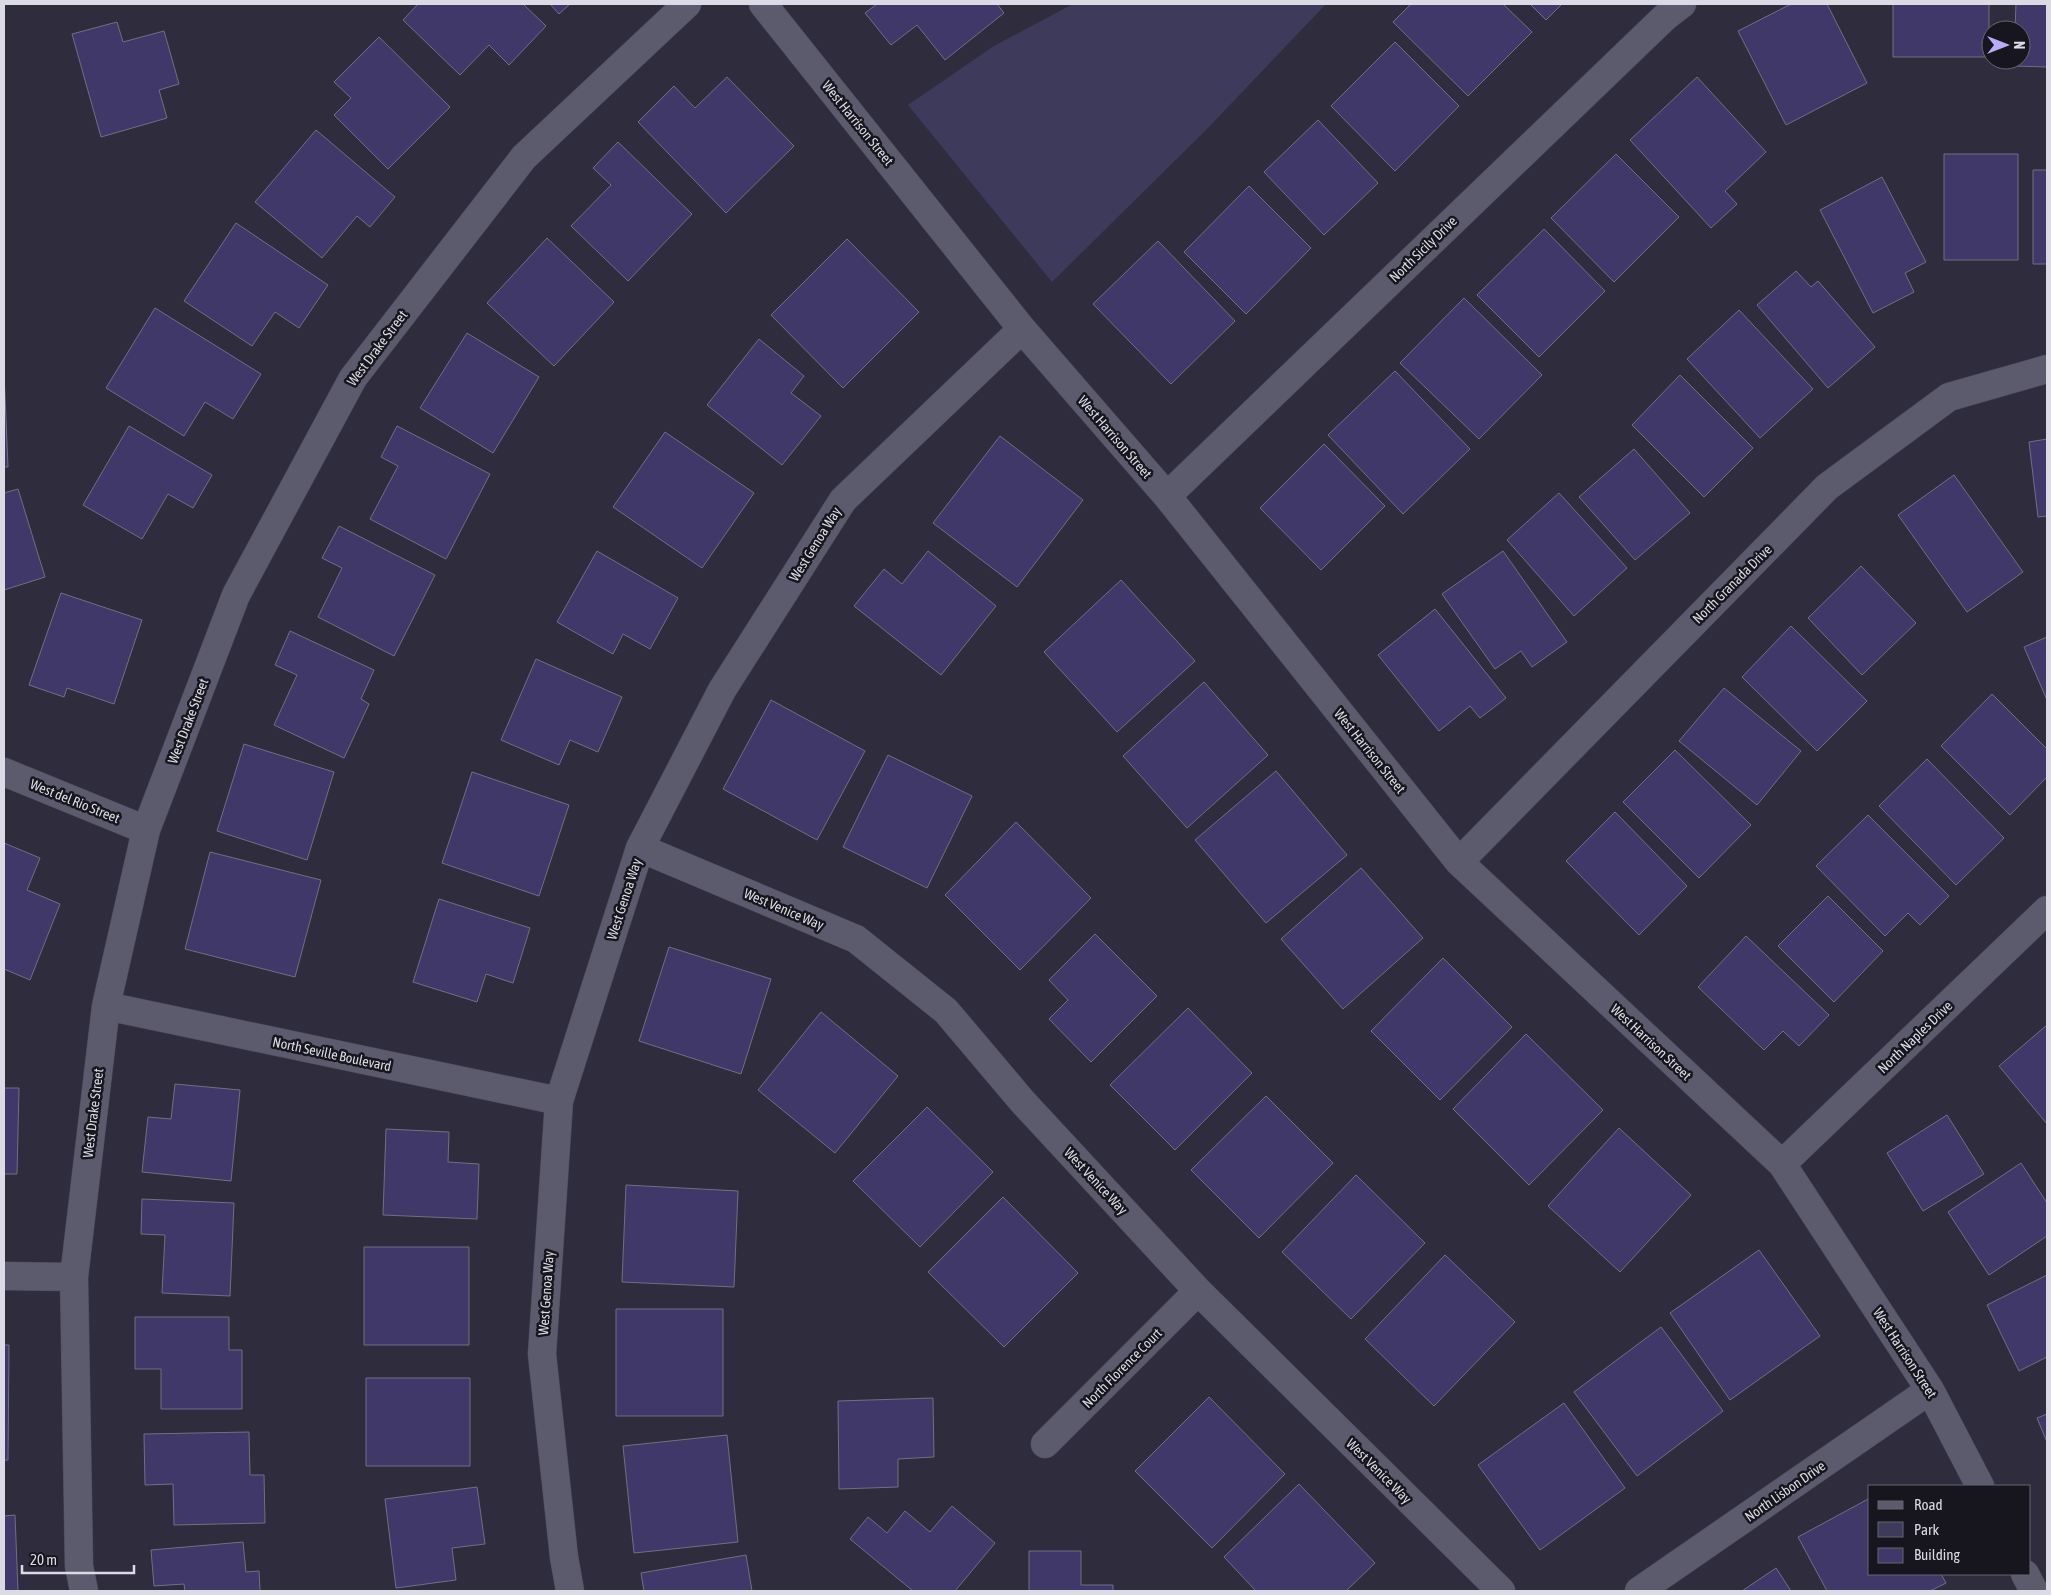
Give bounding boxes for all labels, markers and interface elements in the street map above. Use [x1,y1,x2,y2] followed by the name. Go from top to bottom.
[1981,20,2031,70] north arrow
[2011,41,2027,49] text: N
[819,78,897,168] street label: West Harrison Street
[1386,213,1460,285] street label: North Sicily Drive
[344,307,410,389] street label: West Drake Street
[1075,392,1155,482] street label: West Harrison Street
[786,504,844,584] street label: West Genoa Way
[1689,541,1775,627] street label: North Granada Drive
[164,676,212,766] street label: West Drake Street
[1331,706,1409,796] street label: West Harrison Street
[28,776,122,826] street label: West del Rio Street
[603,856,645,942] street label: West Genoa Way
[742,885,827,933] street label: West Venice Way
[1875,998,1955,1076] street label: North Naples Drive
[1607,1001,1695,1083] street label: West Harrison Street
[271,1034,393,1074] street label: North Seville Boulevard
[80,1067,106,1159] street label: West Drake Street
[1061,1144,1131,1218] street label: West Venice Way
[535,1250,557,1336] street label: West Genoa Way
[1870,1305,1940,1401] street label: West Harrison Street
[1079,1325,1165,1411] street label: North Florence Court
[1343,1435,1415,1507] street label: West Venice Way
[1742,1457,1828,1525] street label: North Lisbon Drive
[1868,1485,2031,1575] legend
[1914,1496,1943,1513] text: Road
[1914,1521,1939,1538] text: Park
[22,1542,135,1574] scale bar
[1914,1546,1960,1563] text: Building
[30,1551,57,1568] text: 20 m

